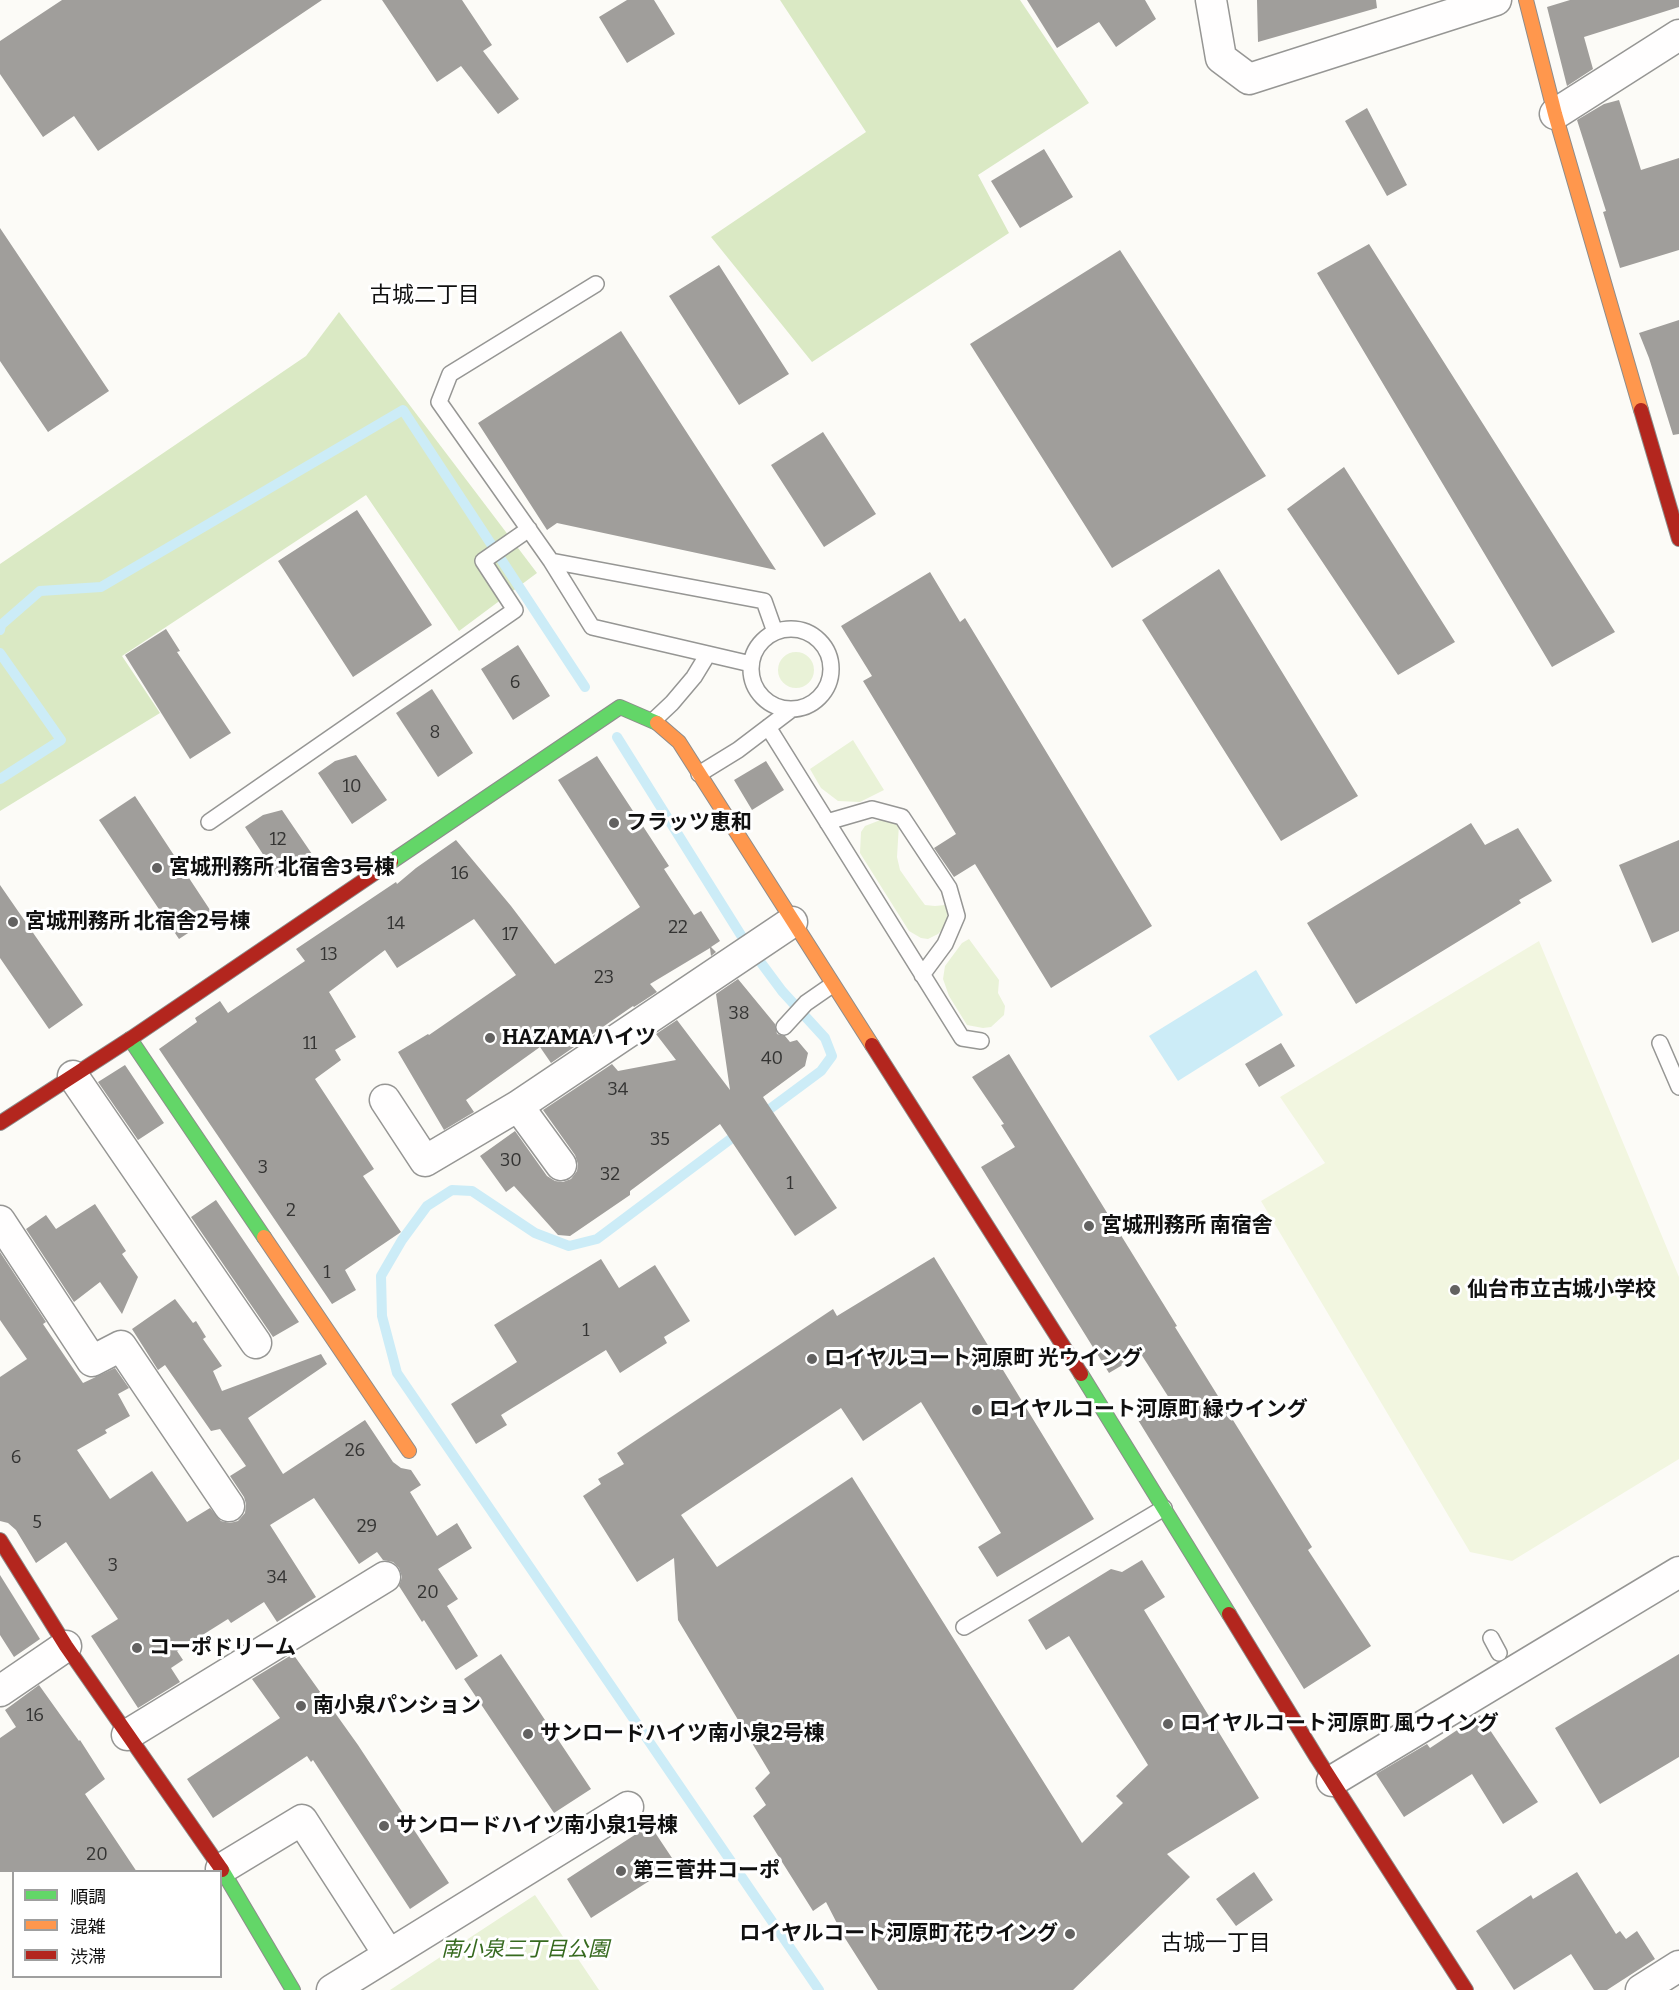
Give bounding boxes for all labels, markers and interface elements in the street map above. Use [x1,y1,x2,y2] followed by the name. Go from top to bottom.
[370,283,480,309] district label: 古城二丁目
[510,672,520,694] house number: 6
[430,722,440,744] house number: 8
[343,776,361,798] house number: 10
[626,810,752,836] place label: フラッツ恵和
[607,816,621,830] marker: フラッツ恵和
[269,829,287,851] house number: 12
[169,855,395,881] place label: 宮城刑務所 北宿舎3号棟
[150,861,164,875] marker: 宮城刑務所 北宿舎3号棟
[451,863,469,885] house number: 16
[25,909,251,935] place label: 宮城刑務所 北宿舎2号棟
[387,913,405,935] house number: 14
[6,915,20,929] marker: 宮城刑務所 北宿舎2号棟
[668,917,688,939] house number: 22
[502,924,518,946] house number: 17
[320,944,338,966] house number: 13
[594,967,614,989] house number: 23
[728,1003,750,1025] house number: 38
[502,1025,656,1051] place label: HAZAMAハイツ
[483,1031,497,1045] marker: HAZAMAハイツ
[303,1033,317,1055] house number: 11
[761,1048,783,1070] house number: 40
[608,1079,628,1101] house number: 34
[650,1129,670,1151] house number: 35
[500,1150,522,1172] house number: 30
[258,1157,268,1179] house number: 3
[600,1164,620,1186] house number: 32
[786,1173,794,1195] house number: 1
[286,1200,296,1222] house number: 2
[1101,1213,1273,1239] place label: 宮城刑務所 南宿舎
[1082,1219,1096,1233] marker: 宮城刑務所 南宿舎
[323,1262,331,1284] house number: 1
[1467,1277,1656,1303] place label: 仙台市立古城小学校
[1448,1283,1462,1297] marker: 仙台市立古城小学校
[582,1320,590,1342] house number: 1
[824,1346,1143,1372] place label: ロイヤルコート河原町 光ウイング
[805,1352,819,1366] marker: ロイヤルコート河原町 光ウイング
[989,1397,1308,1423] place label: ロイヤルコート河原町 緑ウイング
[970,1403,984,1417] marker: ロイヤルコート河原町 緑ウイング
[345,1440,365,1462] house number: 26
[11,1447,21,1469] house number: 6
[32,1512,42,1534] house number: 5
[357,1516,377,1538] house number: 29
[108,1555,118,1577] house number: 3
[267,1567,287,1589] house number: 34
[417,1582,439,1604] house number: 20
[149,1635,296,1661] place label: コーポドリーム
[130,1641,144,1655] marker: コーポドリーム
[313,1693,481,1719] place label: 南小泉パンション
[294,1699,308,1713] marker: 南小泉パンション
[26,1705,44,1727] house number: 16
[1180,1711,1499,1737] place label: ロイヤルコート河原町 風ウイング
[1161,1717,1175,1731] marker: ロイヤルコート河原町 風ウイング
[540,1721,825,1747] place label: サンロードハイツ南小泉2号棟
[521,1727,535,1741] marker: サンロードハイツ南小泉2号棟
[396,1813,678,1839] place label: サンロードハイツ南小泉1号棟
[377,1819,391,1833] marker: サンロードハイツ南小泉1号棟
[86,1844,108,1866] house number: 20
[633,1858,780,1884] place label: 第三菅井コーポ
[614,1864,628,1878] marker: 第三菅井コーポ
[12,1870,222,1978] legend
[70,1886,106,1908] text: 順調
[70,1916,106,1938] text: 混雑
[739,1921,1058,1947] place label: ロイヤルコート河原町 花ウイング
[1063,1927,1077,1941] marker: ロイヤルコート河原町 花ウイング
[1161,1931,1271,1957] district label: 古城一丁目
[441,1937,609,1963] park label: 南小泉三丁目公園
[70,1946,106,1968] text: 渋滞

